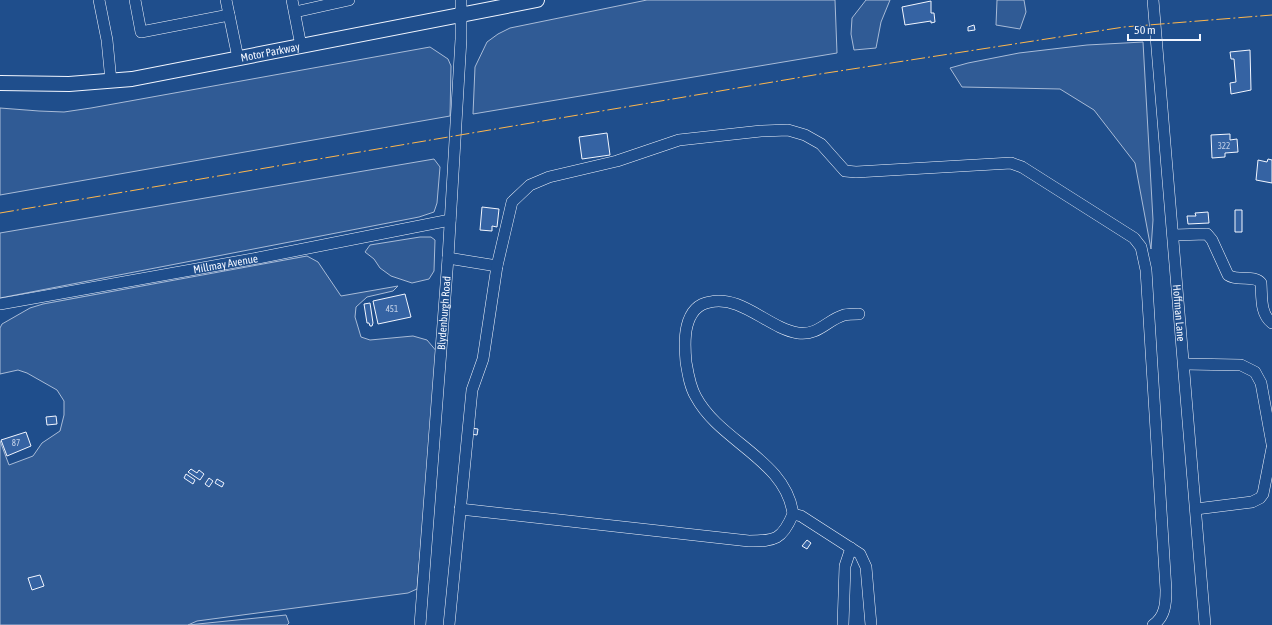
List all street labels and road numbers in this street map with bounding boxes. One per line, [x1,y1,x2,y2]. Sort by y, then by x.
street label: Motor Parkway [240,40,301,64]
street label: Millmay Avenue [192,252,259,275]
street label: Blydenburgh Road [435,276,453,350]
street label: Hoffman Lane [1171,284,1187,342]

